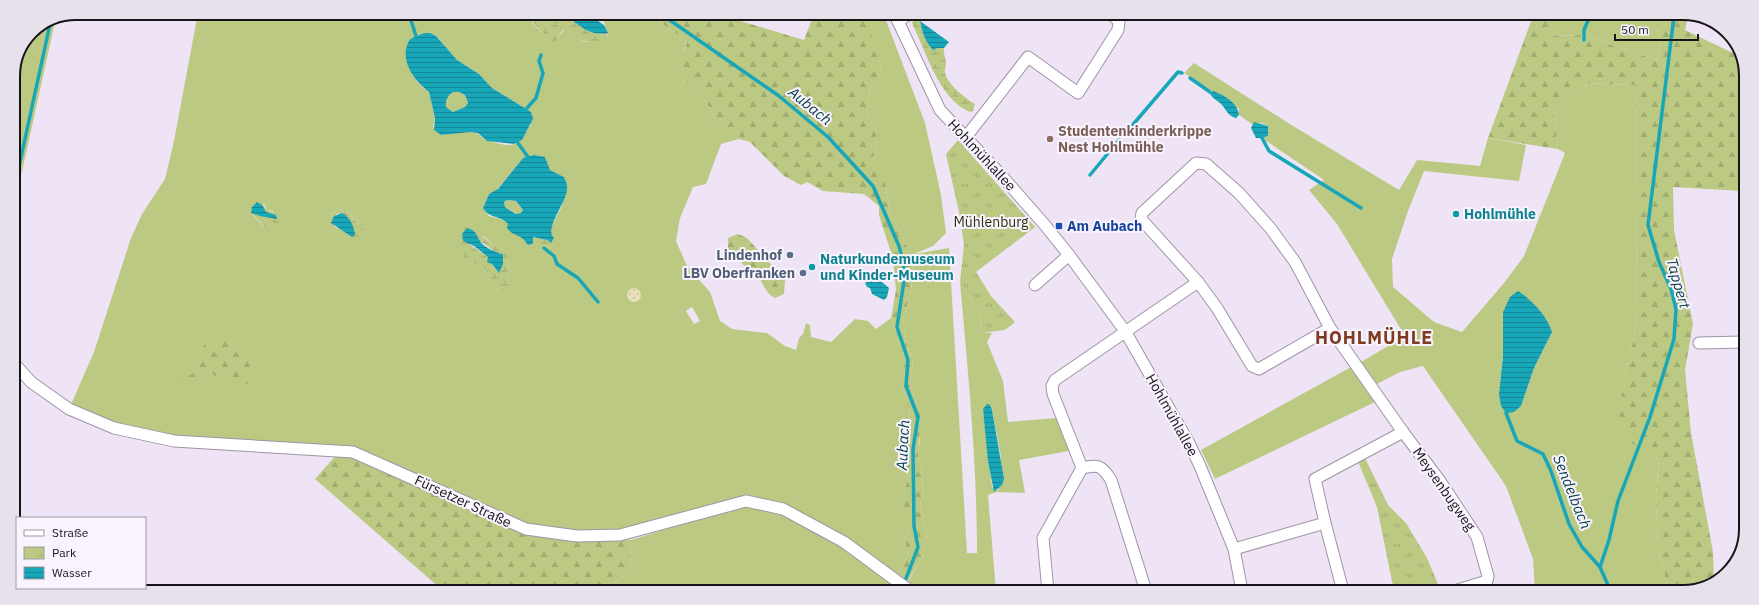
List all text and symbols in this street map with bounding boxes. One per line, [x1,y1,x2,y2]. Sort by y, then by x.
scale bar [1615,16,1698,42]
text: 50 m [1621,22,1649,37]
water label: Aubach [784,82,836,129]
street label: Hohlmühlallee [944,115,1020,195]
place label: Studentenkinderkrippe Nest Hohlmühle [1058,122,1212,156]
marker: Studentenkinderkrippe Nest Hohlmühle [1045,134,1055,144]
place label: Hohlmühle [1464,205,1536,223]
marker: Hohlmühle [1451,209,1461,219]
park label: Mühlenburg [954,213,1029,231]
place label: Am Aubach [1067,217,1142,235]
marker: Am Aubach [1054,221,1064,231]
place label: Lindenhof [716,246,782,264]
marker: Lindenhof [785,250,795,260]
place label: Naturkundemuseum und Kinder-Museum [820,250,955,284]
water label: Tappert [1662,256,1695,311]
marker: Naturkundemuseum und Kinder-Museum [807,262,817,272]
place label: LBV Oberfranken [683,264,795,282]
marker: LBV Oberfranken [798,268,808,278]
district label: HOHLMÜHLE [1315,326,1433,349]
street label: Hohlmühlallee [1142,370,1202,460]
water label: Aubach [892,419,913,472]
street label: Meysenbugweg [1409,444,1480,535]
water label: Sendelbach [1549,452,1596,532]
street label: Fürsetzer Straße [412,471,515,531]
legend [16,517,146,589]
text: Straße [52,525,89,540]
text: Park [52,545,77,560]
text: Wasser [52,565,92,580]

